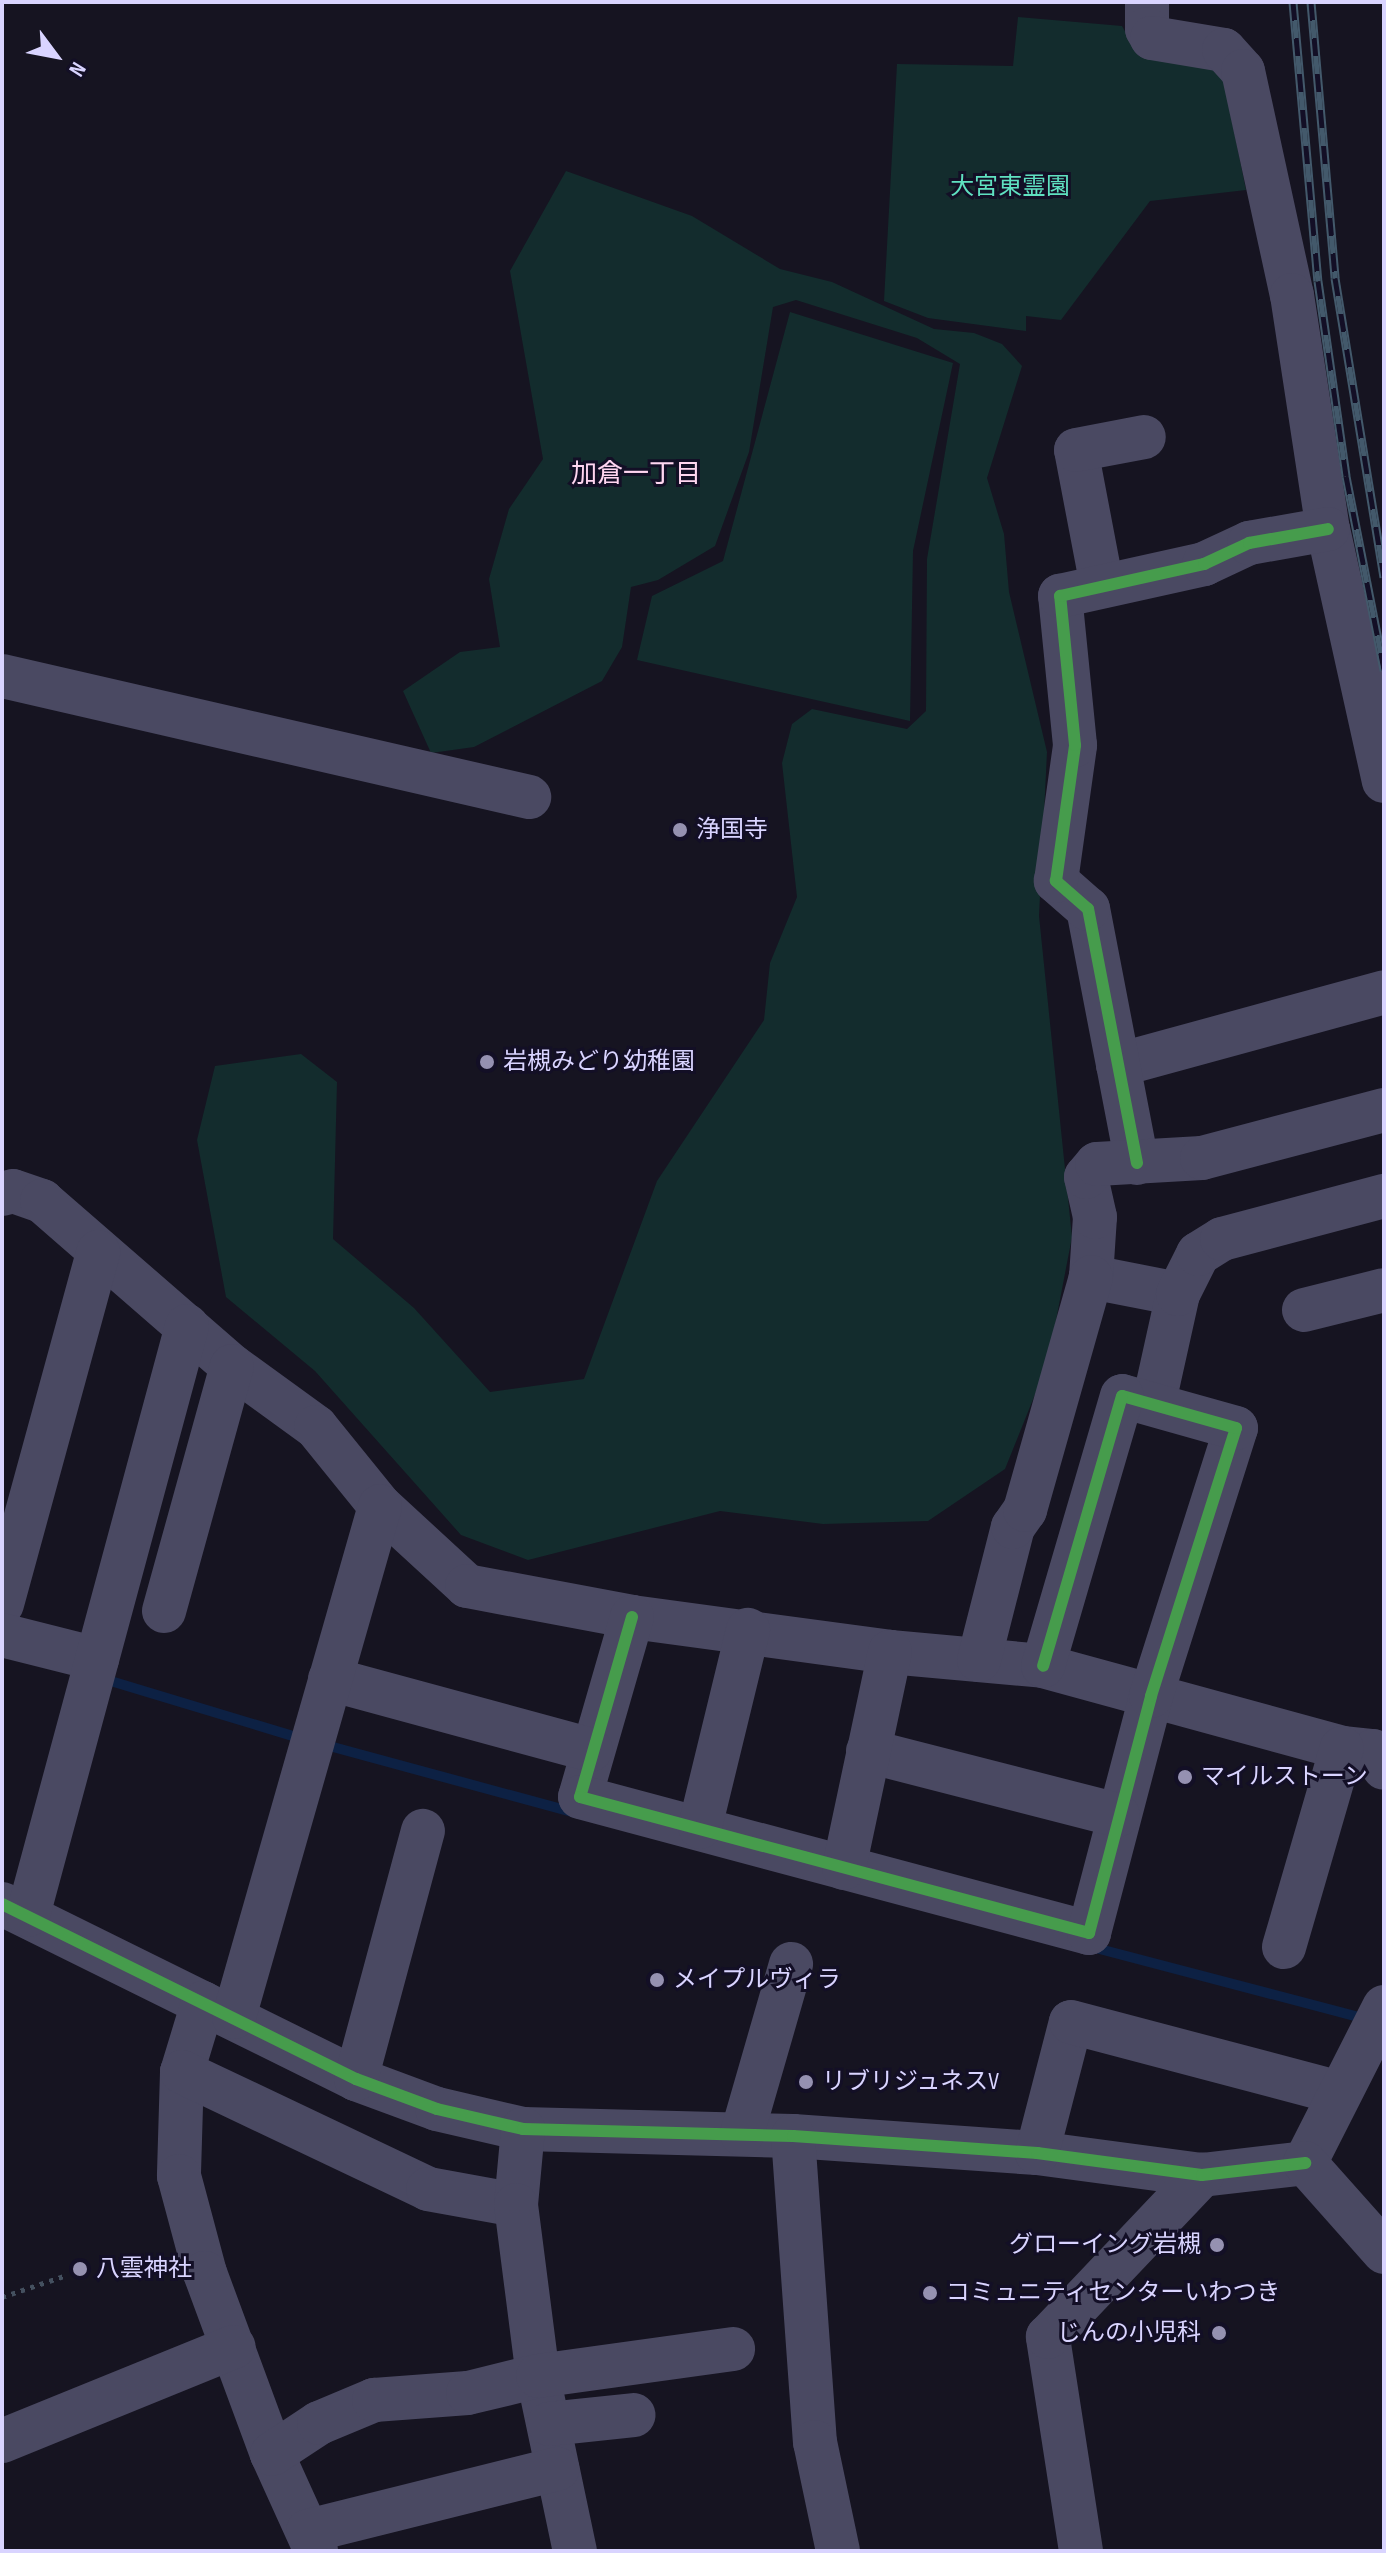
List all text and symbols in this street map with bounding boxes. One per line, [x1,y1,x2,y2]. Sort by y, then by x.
north arrow [16,16,96,96]
text: N [62,57,91,81]
park label: 大宮東霊園 [950,173,1070,201]
district label: 加倉一丁目 [571,459,701,491]
place label: 浄国寺 [696,816,768,844]
marker: 浄国寺 [671,821,689,839]
place label: 岩槻みどり幼稚園 [503,1048,695,1076]
marker: 岩槻みどり幼稚園 [478,1053,496,1071]
place label: マイルストーン [1201,1763,1369,1791]
marker: マイルストーン [1176,1768,1194,1786]
place label: メイプルヴィラ [673,1966,841,1994]
marker: メイプルヴィラ [648,1971,666,1989]
place label: リブリジュネスV [822,2068,1001,2096]
marker: リブリジュネスV [797,2073,815,2091]
place label: グローイング岩槻 [1009,2231,1201,2259]
marker: グローイング岩槻 [1208,2236,1226,2254]
place label: 八雲神社 [96,2255,192,2283]
marker: 八雲神社 [71,2260,89,2278]
place label: コミュニティセンターいわつき [946,2279,1282,2307]
marker: コミュニティセンターいわつき [921,2284,939,2302]
place label: じんの小児科 [1057,2319,1201,2347]
marker: じんの小児科 [1208,2322,1230,2344]

